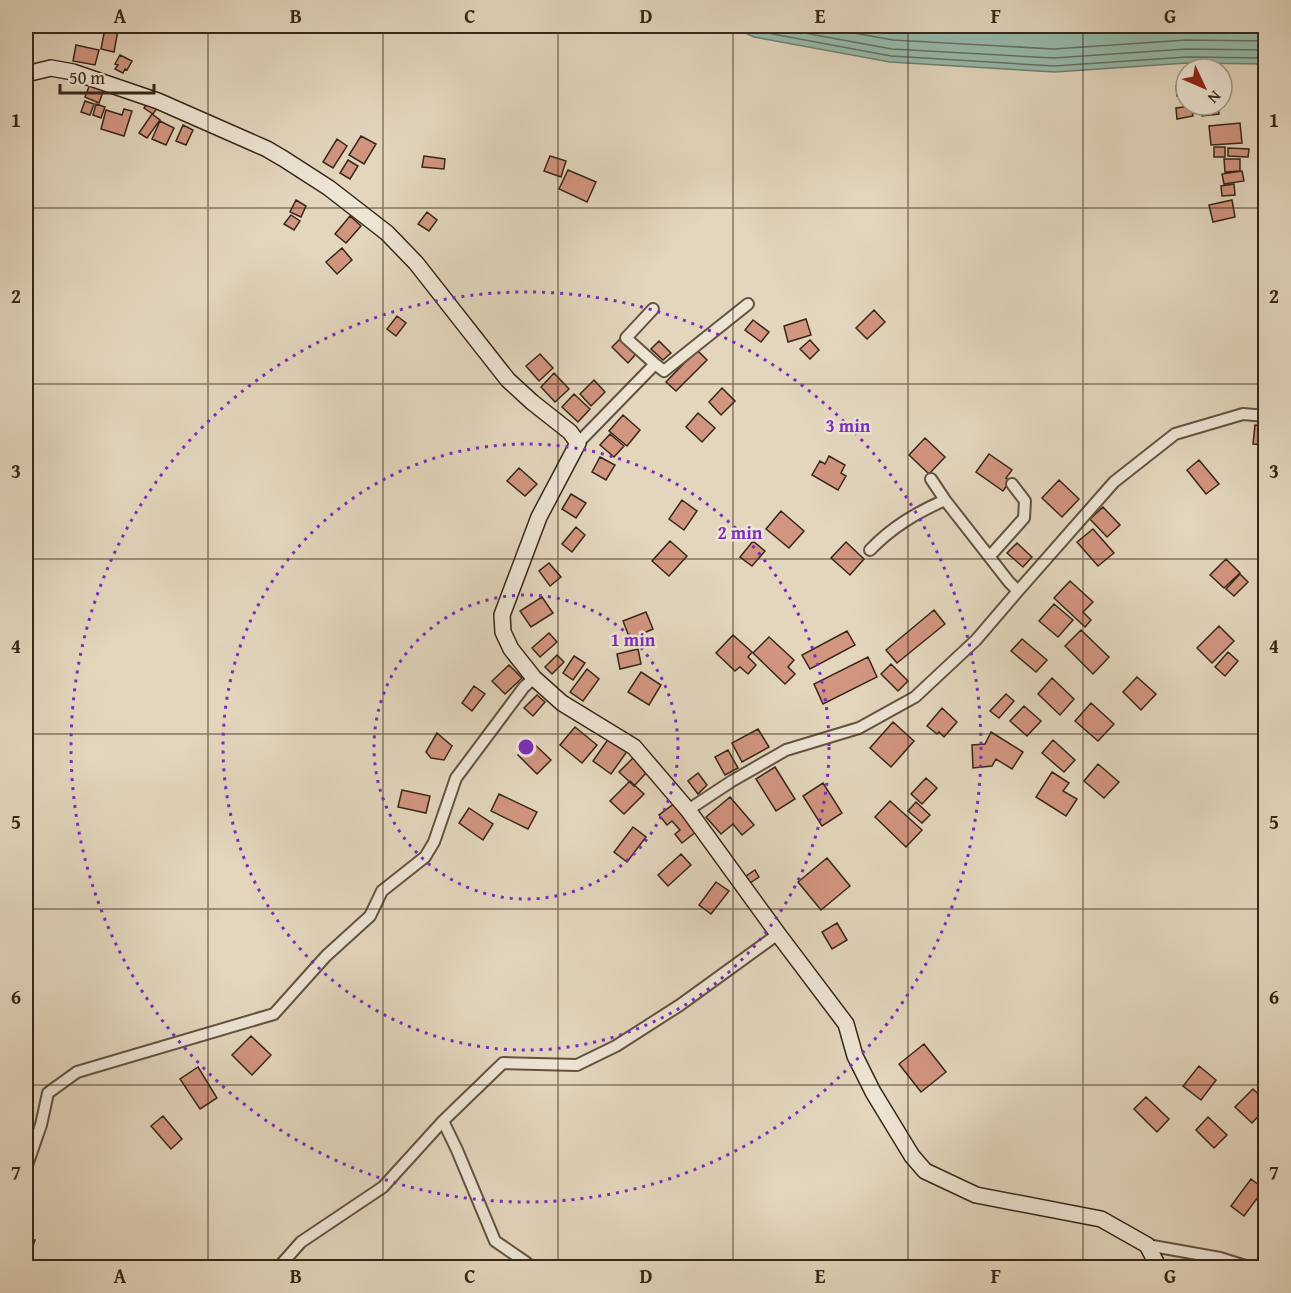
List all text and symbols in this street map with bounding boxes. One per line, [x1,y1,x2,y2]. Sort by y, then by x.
text: A [114,1,127,30]
text: B [290,1,302,30]
text: C [464,1,476,30]
text: D [639,1,653,30]
text: E [815,1,826,30]
text: F [991,1,1001,30]
text: G [1164,1,1176,30]
scale bar [60,57,154,95]
north arrow [1174,57,1234,117]
text: 50 m [69,64,105,91]
text: N [1202,85,1227,110]
text: 1 [11,105,21,134]
text: 1 [1269,105,1279,134]
text: 2 [11,281,21,310]
text: 2 [1269,281,1279,310]
text: 3 min [826,412,871,439]
text: 3 [11,456,21,485]
text: 3 [1269,456,1279,485]
text: 2 min [718,519,763,546]
text: 1 min [611,626,656,653]
text: 4 [11,631,21,660]
text: 4 [1269,631,1279,660]
centre of rings [516,737,536,757]
text: 5 [11,807,21,836]
text: 5 [1269,807,1279,836]
text: 6 [11,982,21,1011]
text: 6 [1269,982,1279,1011]
text: 7 [11,1157,21,1186]
text: 7 [1269,1157,1279,1186]
text: A [114,1261,127,1290]
text: B [290,1261,302,1290]
text: C [464,1261,476,1290]
text: D [639,1261,653,1290]
text: E [815,1261,826,1290]
text: F [991,1261,1001,1290]
text: G [1164,1261,1176,1290]

